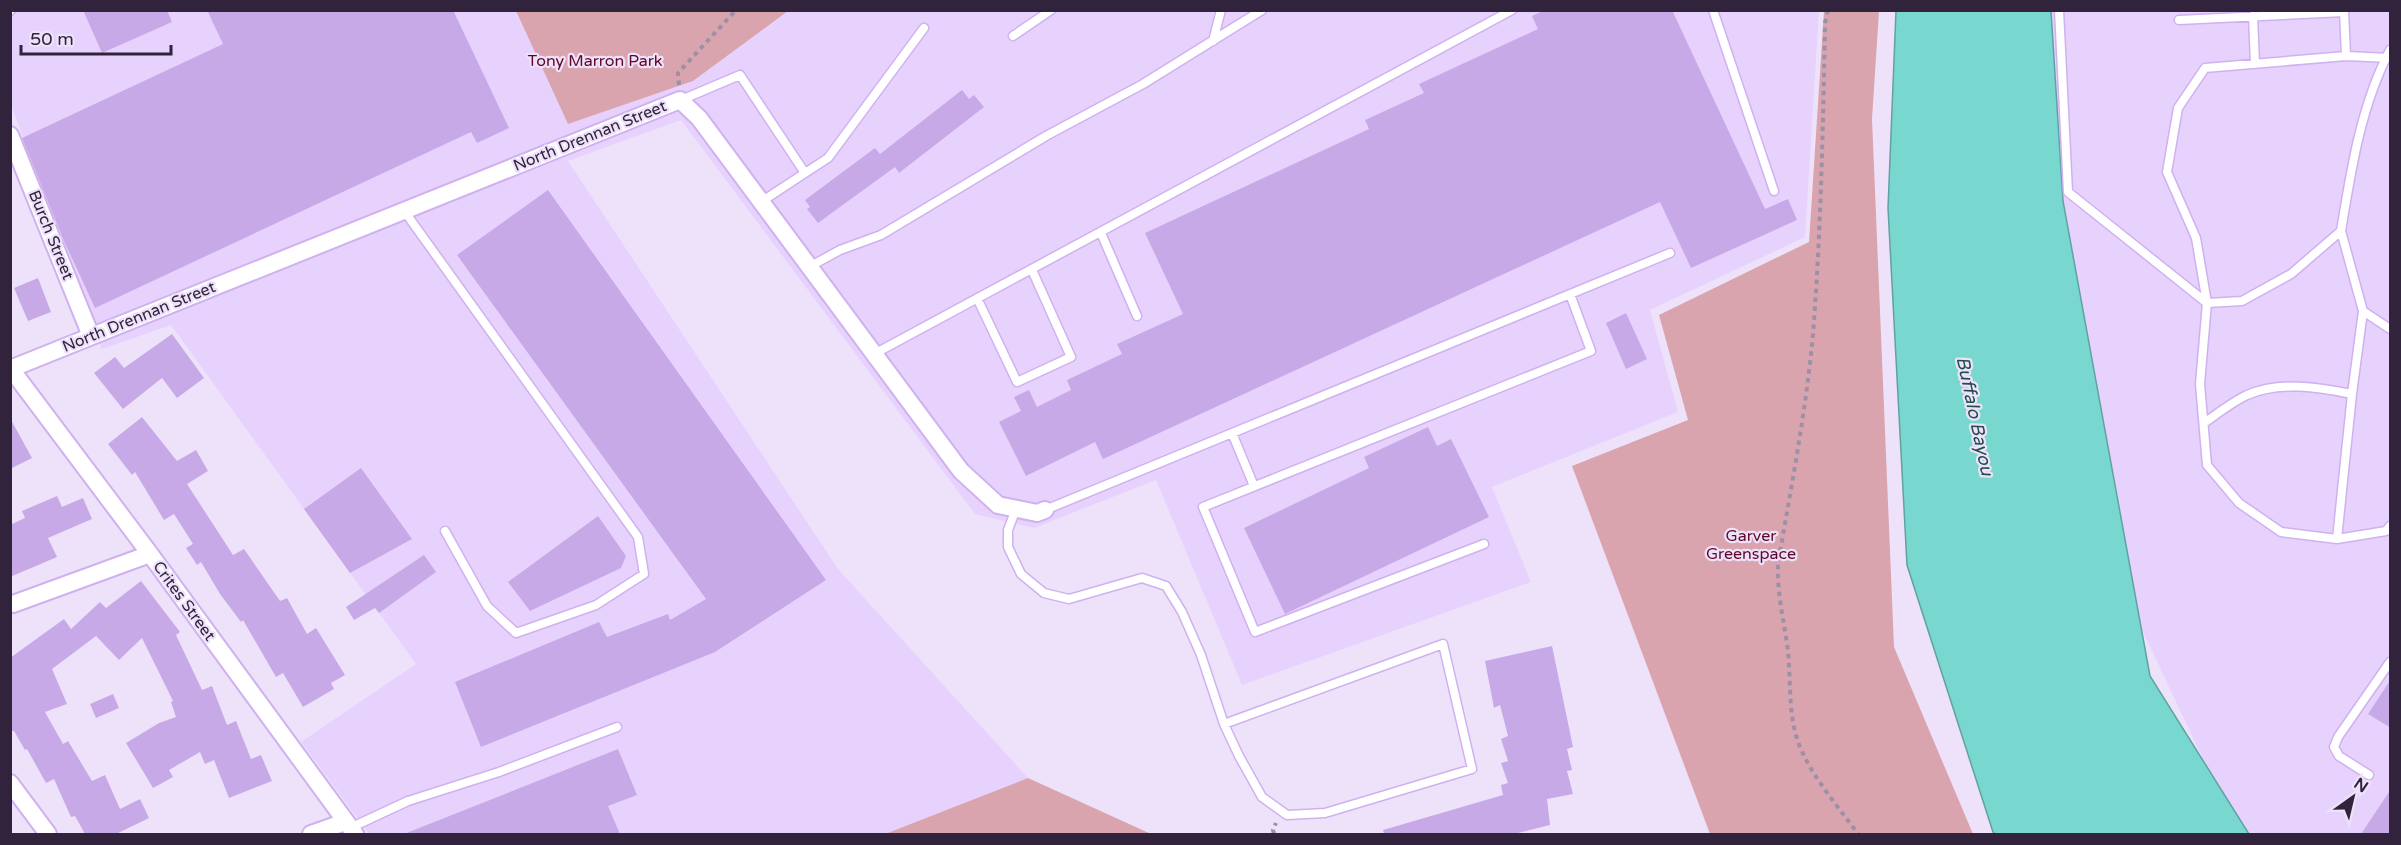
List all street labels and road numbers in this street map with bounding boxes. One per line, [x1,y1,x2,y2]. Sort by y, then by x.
street label: North Drennan Street [510,96,670,176]
street label: Burch Street [24,187,78,283]
street label: North Drennan Street [59,277,219,357]
street label: Crites Street [148,557,220,645]

